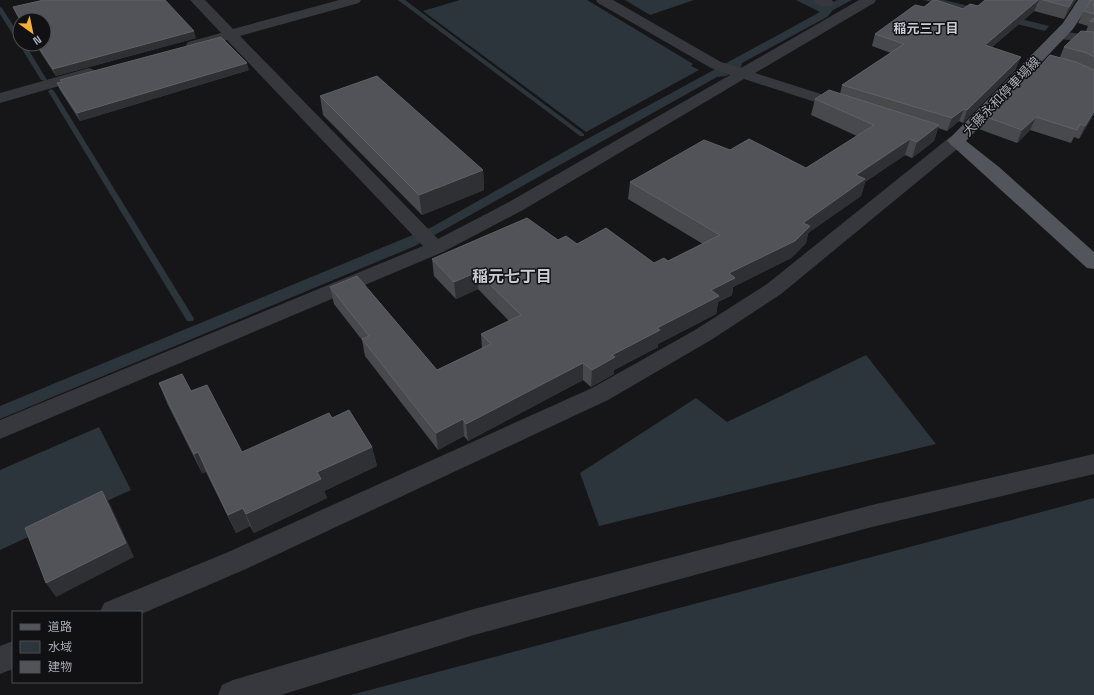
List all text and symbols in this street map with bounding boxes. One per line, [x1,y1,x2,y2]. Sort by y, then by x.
north arrow [12,12,52,52]
district label: 稲元三丁目 [893,20,959,37]
text: N [31,33,44,48]
street label: 大藤永和停車場線 [959,53,1044,140]
district label: 稲元七丁目 [472,266,552,287]
legend [12,611,142,683]
text: 道路 [48,619,72,635]
text: 水域 [48,639,72,655]
text: 建物 [48,659,72,675]

